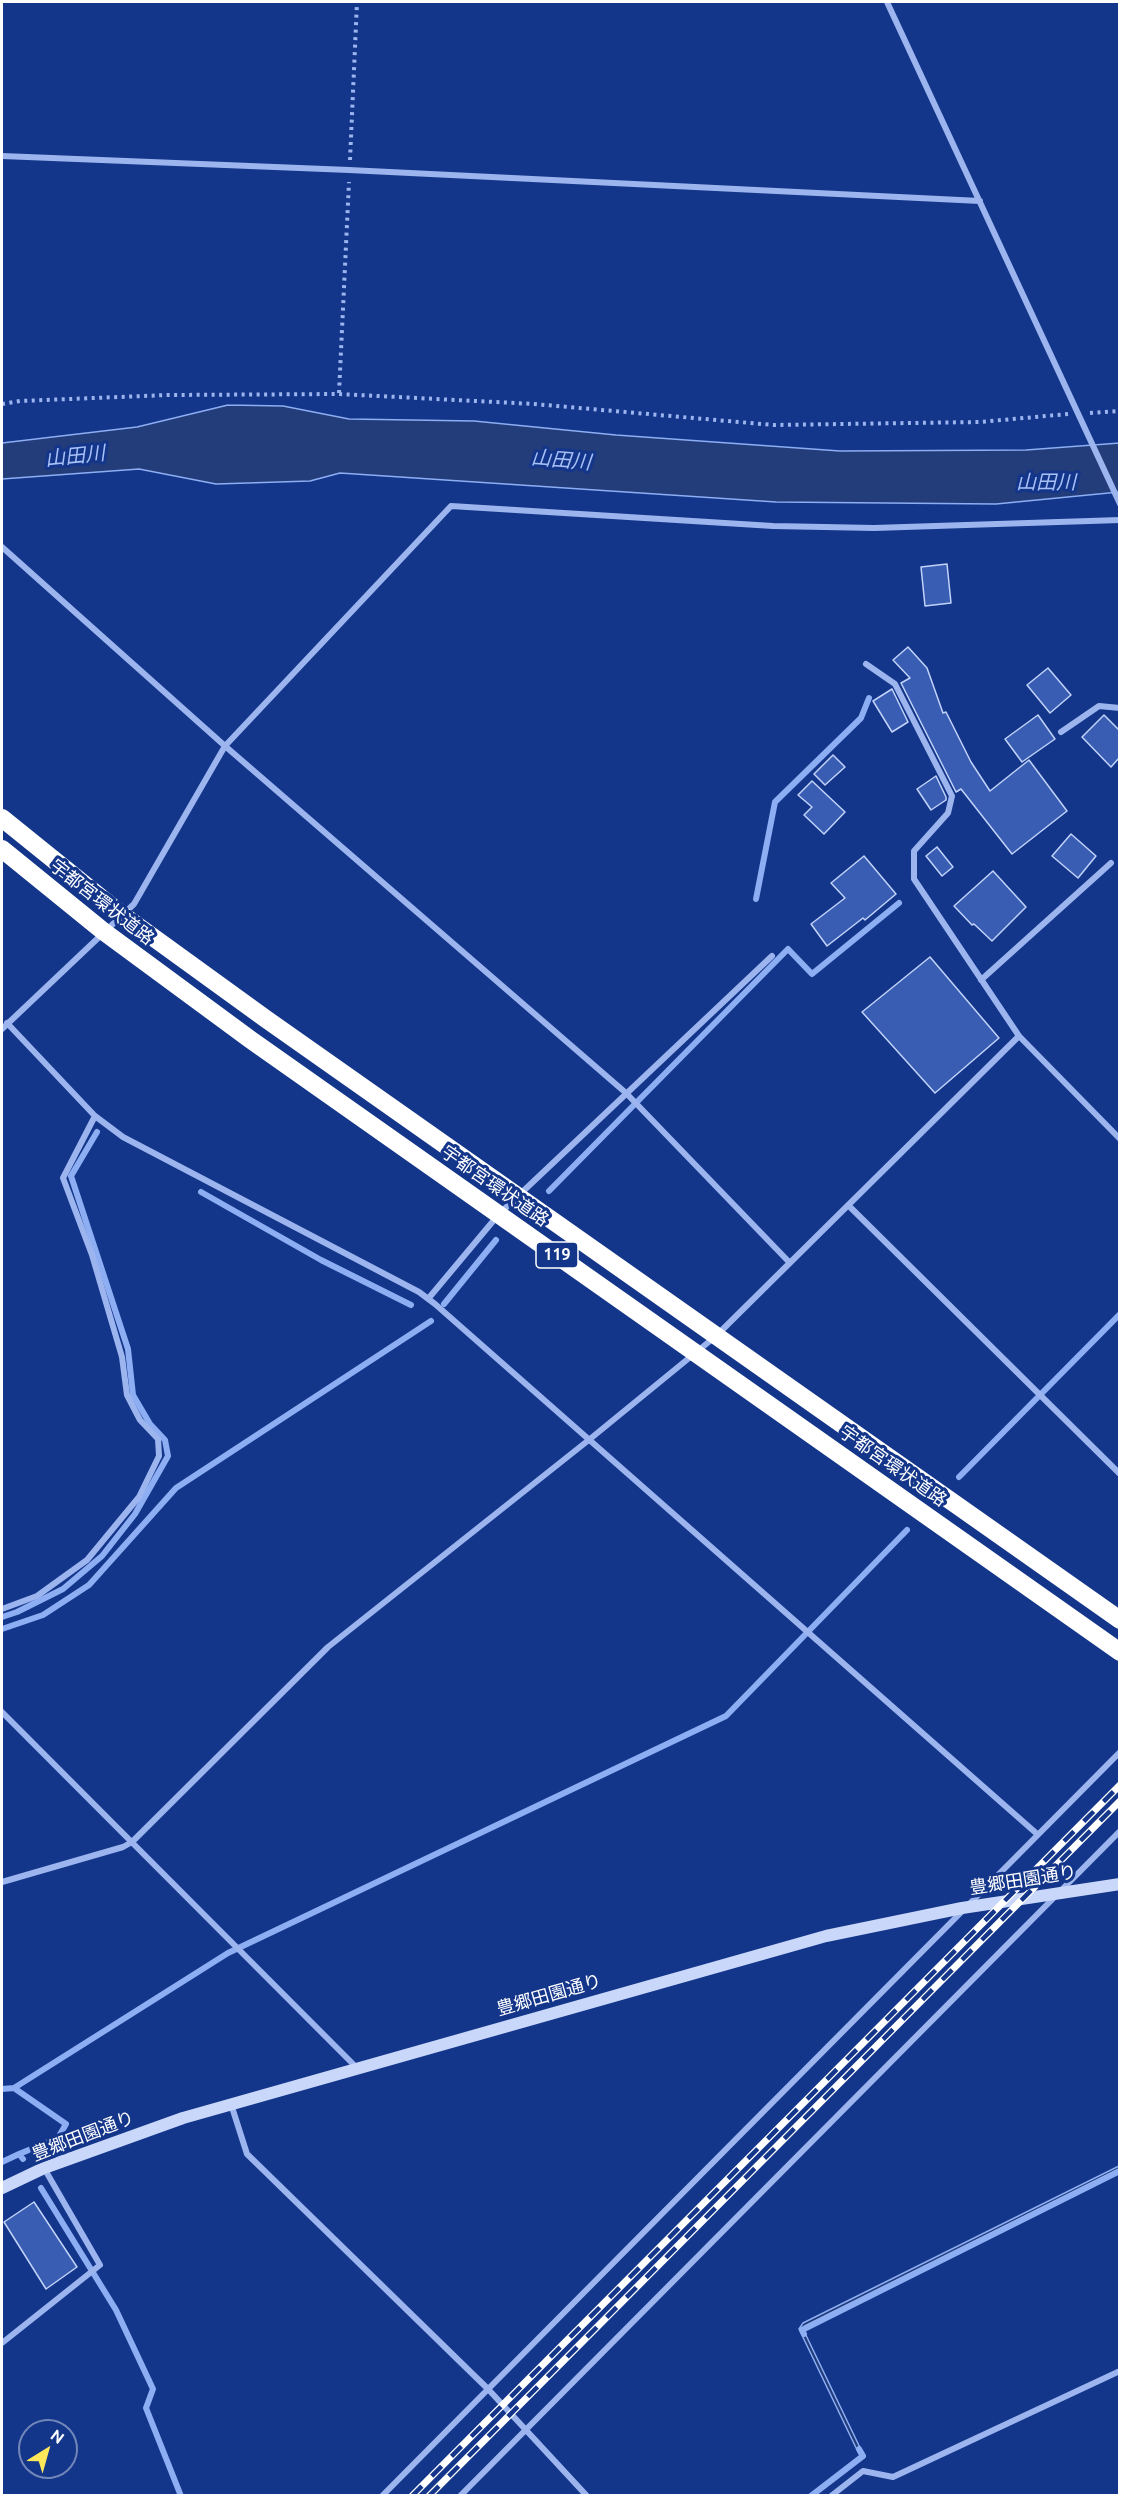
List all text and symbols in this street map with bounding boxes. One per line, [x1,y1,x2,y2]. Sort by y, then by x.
water label: 山田川 [44,441,106,471]
water label: 山田川 [530,445,592,475]
water label: 山田川 [1016,470,1076,494]
street label: 宇都宮環状道路 [46,855,158,949]
street label: 宇都宮環状道路 [437,1141,553,1231]
road number: 119 [536,1242,578,1268]
street label: 宇都宮環状道路 [835,1421,951,1511]
street label: 豊郷田園通り [968,1861,1078,1899]
street label: 豊郷田園通り [494,1970,604,2020]
street label: 豊郷田園通り [29,2107,137,2165]
north arrow [18,2419,78,2479]
text: N [47,2425,68,2447]

